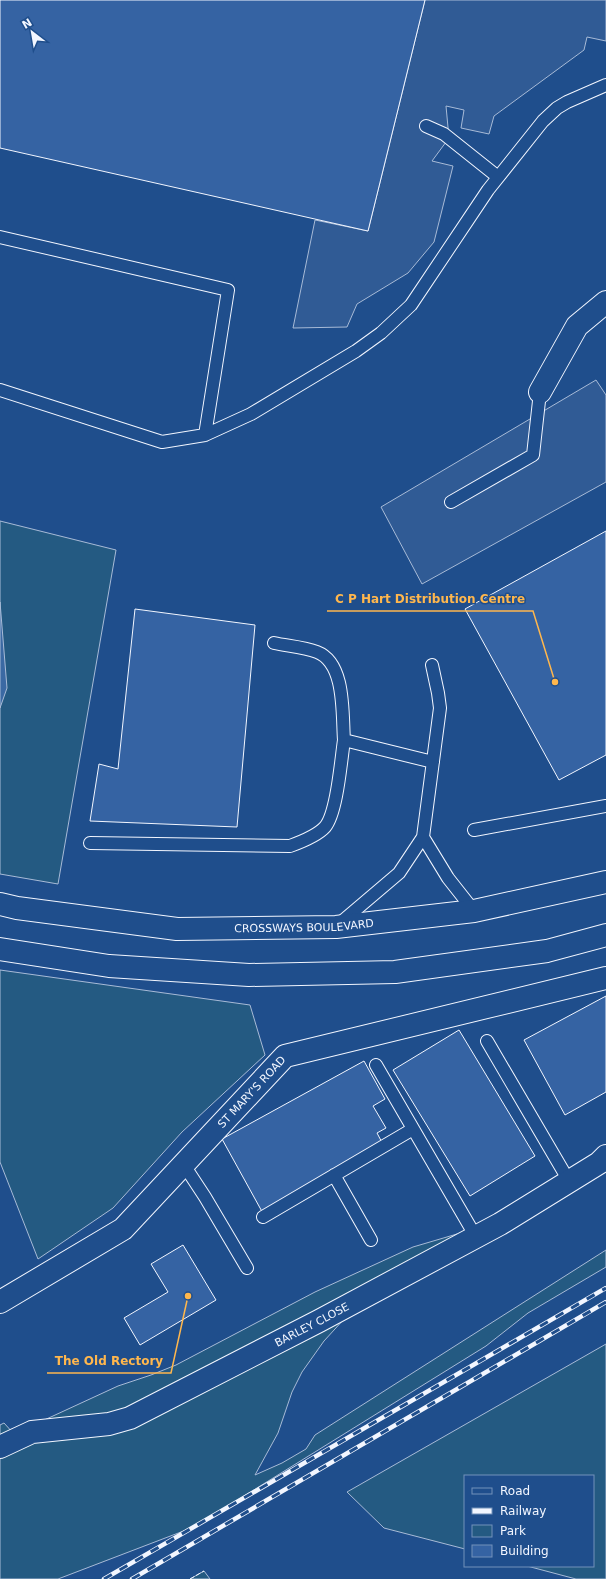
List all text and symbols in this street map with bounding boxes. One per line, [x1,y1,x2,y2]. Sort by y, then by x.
north arrow [12,12,52,52]
text: N [20,16,34,32]
callout: C P Hart Distribution Centre [327,587,533,611]
text: C P Hart Distribution Centre [335,592,525,606]
street label: CROSSWAYS BOULEVARD [234,916,375,935]
street label: ST MARY'S ROAD [215,1053,288,1130]
street label: BARLEY CLOSE [272,1300,351,1349]
callout: The Old Rectory [47,1349,171,1373]
text: The Old Rectory [55,1354,163,1368]
legend [464,1475,594,1567]
text: Road [500,1484,530,1498]
text: Railway [500,1504,546,1518]
text: Park [500,1524,526,1538]
text: Building [500,1544,549,1558]

